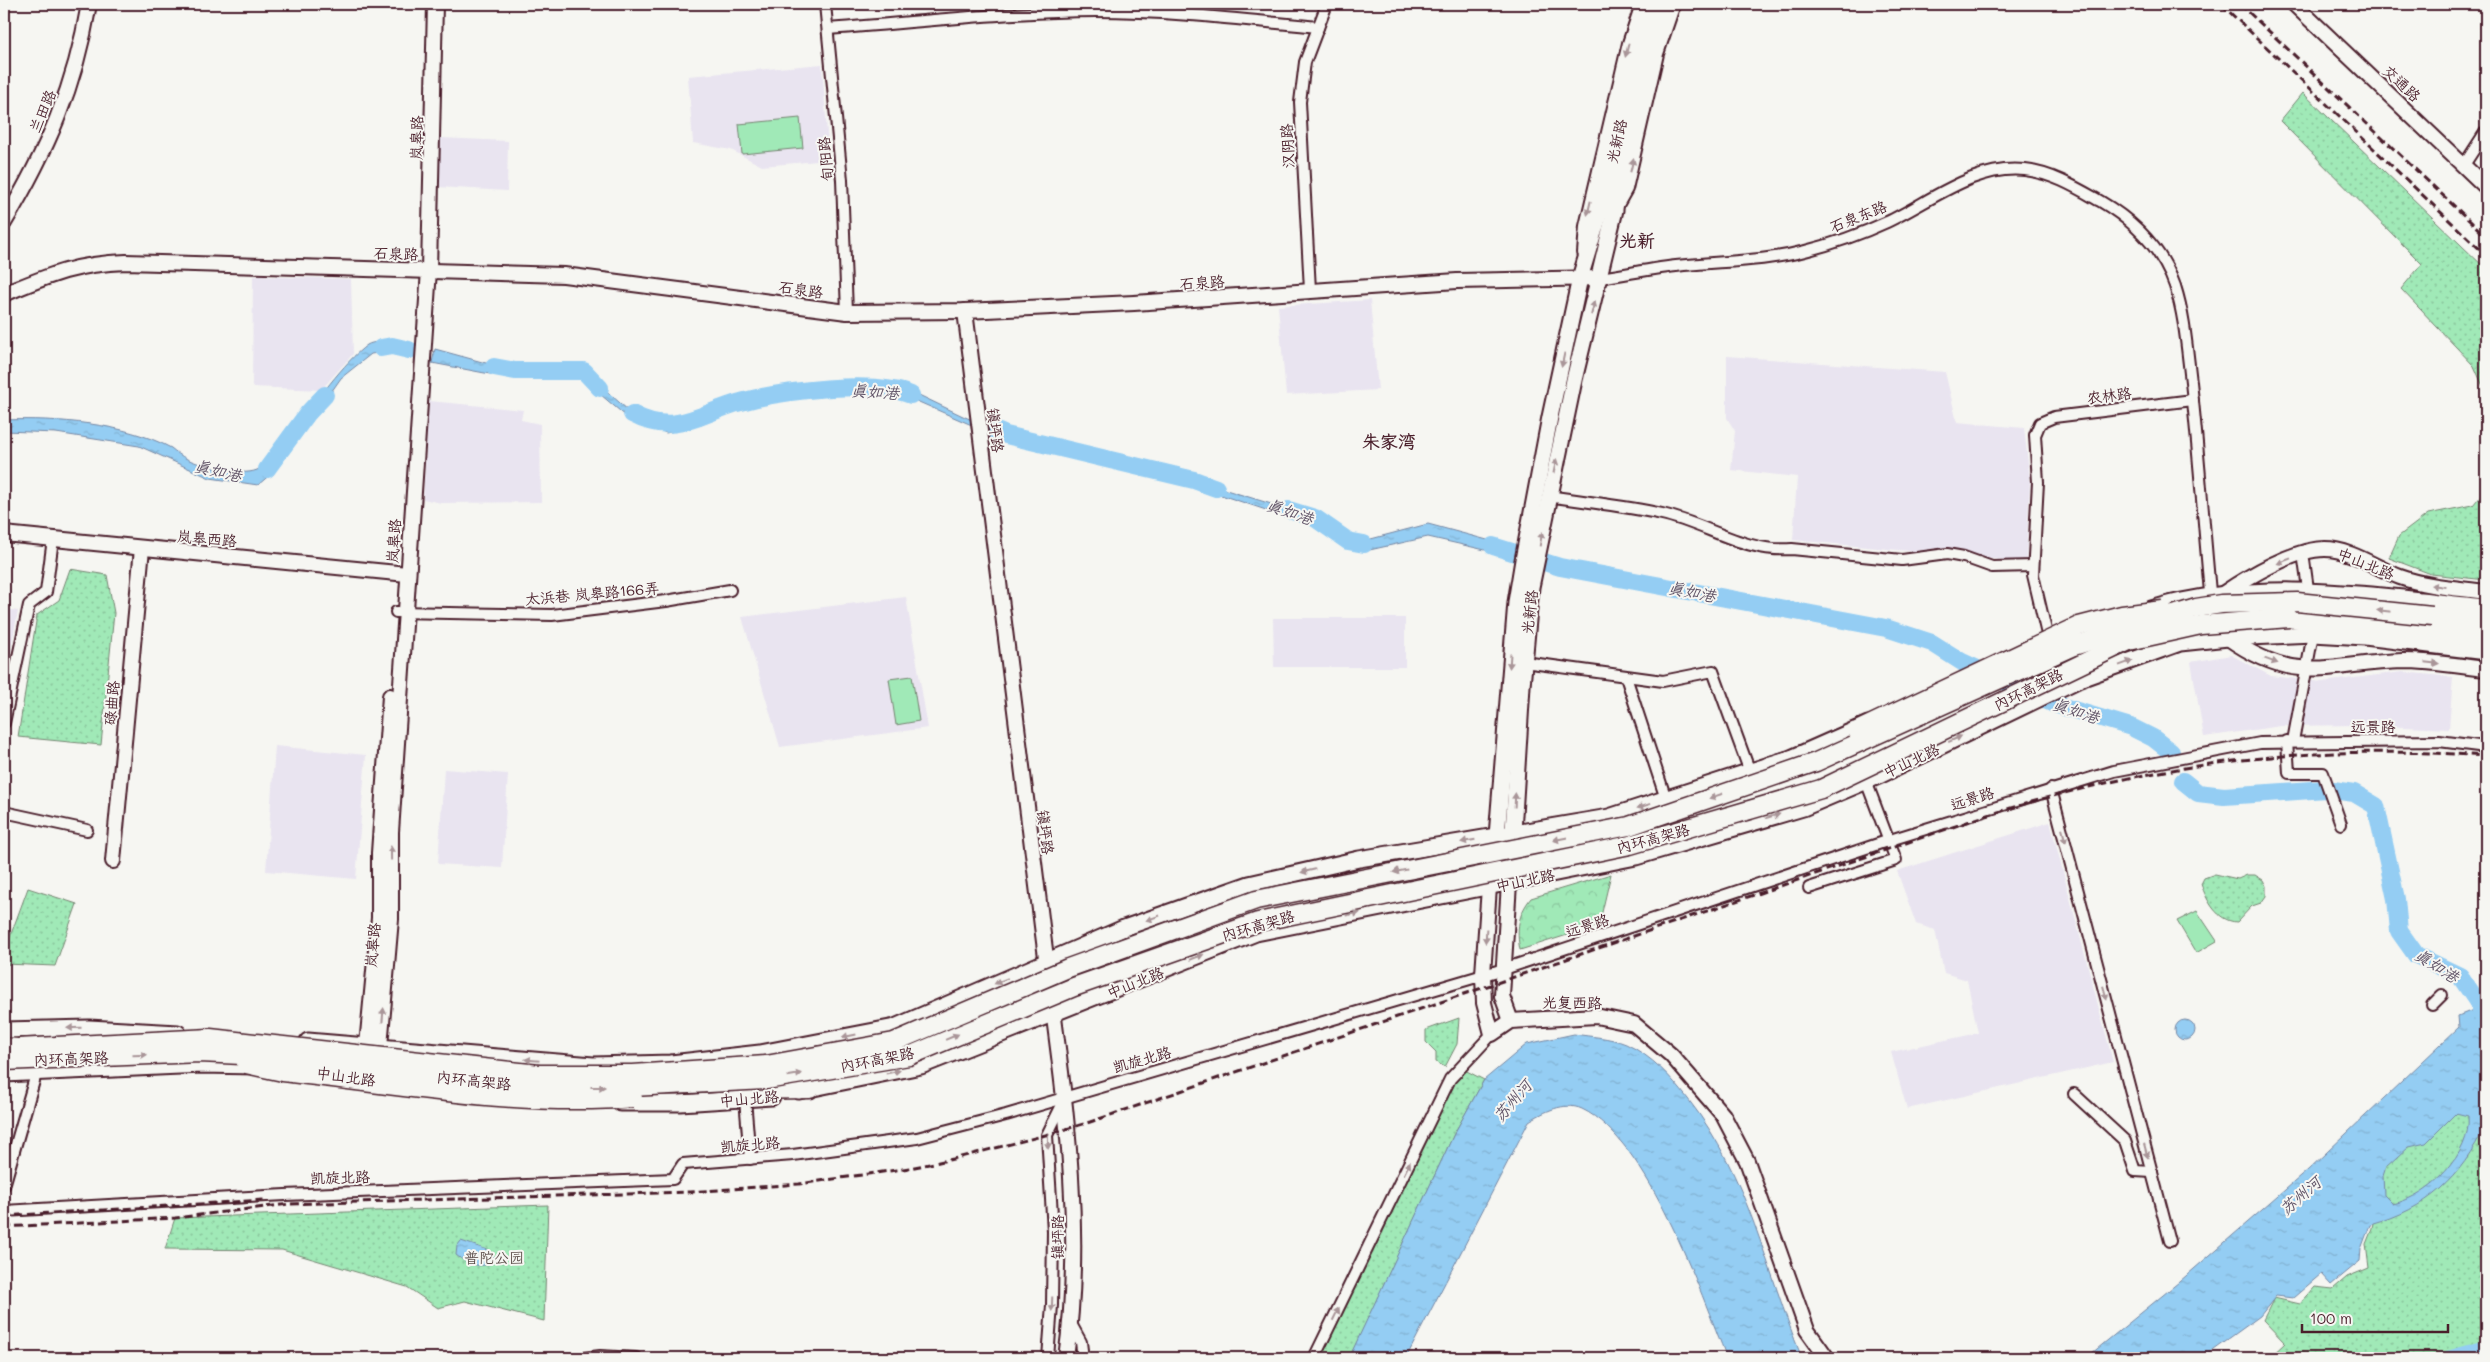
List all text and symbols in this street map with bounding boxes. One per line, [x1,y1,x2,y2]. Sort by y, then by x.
one-way arrow [1623,43,1631,58]
street label: 交通路 [2379,60,2425,106]
street label: 兰田路 [24,86,60,136]
street label: 岚皋路 [406,115,426,161]
street label: 光新路 [1601,117,1631,165]
street label: 汉阴路 [1276,123,1298,169]
street label: 旬阳路 [813,136,837,182]
one-way arrow [1628,158,1636,173]
street label: 石泉东路 [1826,195,1890,237]
one-way arrow [1585,201,1593,216]
district label: 光新 [1619,228,1655,252]
street label: 石泉路 [373,242,419,264]
street label: 石泉路 [1179,270,1225,294]
street label: 石泉路 [777,276,825,302]
one-way arrow [1589,300,1597,315]
one-way arrow [1558,353,1566,369]
water label: 真如港 [850,379,902,403]
street label: 农林路 [2085,382,2133,408]
street label: 镇坪路 [983,406,1009,454]
district label: 朱家湾 [1362,429,1416,453]
water label: 真如港 [192,454,246,486]
one-way arrow [1551,458,1559,473]
water label: 真如港 [1264,493,1318,529]
street label: 岚皋路 [381,518,405,564]
street label: 岚皋西路 [176,525,238,551]
one-way arrow [1537,530,1545,546]
street label: 中山北路 [2334,542,2398,584]
one-way arrow [2276,557,2291,565]
water label: 真如港 [1666,576,1720,606]
street label: 太浜巷 岚皋路166弄 [524,577,660,609]
one-way arrow [2430,582,2446,590]
street label: 光新路 [1516,588,1542,636]
one-way arrow [2376,607,2392,615]
one-way arrow [1506,653,1514,669]
one-way arrow [2264,657,2279,665]
one-way arrow [2119,658,2133,666]
one-way arrow [2424,659,2440,667]
street label: 内环高架路 [1990,664,2066,714]
street label: 碌曲路 [99,680,123,726]
water label: 真如港 [2050,693,2104,728]
street label: 远景路 [2350,716,2396,736]
one-way arrow [1948,735,1962,743]
street label: 中山北路 [1880,738,1942,782]
street label: 远景路 [1948,782,1996,814]
one-way arrow [1511,792,1519,808]
one-way arrow [1708,792,1723,800]
one-way arrow [1636,802,1651,810]
street label: 镇坪路 [1033,808,1059,856]
one-way arrow [1766,812,1781,820]
street label: 内环高架路 [1614,819,1692,857]
one-way arrow [2061,829,2069,844]
one-way arrow [1551,836,1567,844]
one-way arrow [1459,837,1475,845]
one-way arrow [387,844,395,860]
street label: 中山北路 [1494,864,1556,896]
one-way arrow [1301,867,1316,875]
one-way arrow [1393,867,1408,875]
street label: 内环高架路 [1219,905,1297,945]
street label: 远景路 [1563,909,1611,941]
one-way arrow [1345,910,1361,918]
one-way arrow [1145,914,1160,922]
street label: 岚皋路 [360,922,384,968]
one-way arrow [1481,928,1489,944]
water label: 真如港 [2411,943,2465,988]
one-way arrow [1190,953,1205,961]
street label: 中山北路 [1103,961,1167,1003]
one-way arrow [993,977,1008,985]
one-way arrow [2101,986,2109,1001]
street label: 光复西路 [1542,991,1602,1013]
one-way arrow [379,1007,387,1023]
one-way arrow [66,1024,82,1032]
one-way arrow [842,1032,857,1040]
one-way arrow [945,1033,959,1041]
street label: 凯旋北路 [1110,1041,1174,1077]
street label: 内环高架路 [838,1042,916,1076]
street label: 内环高架路 [33,1047,109,1069]
one-way arrow [132,1051,148,1059]
one-way arrow [523,1056,539,1064]
street label: 中山北路 [315,1062,377,1090]
street label: 内环高架路 [436,1066,512,1094]
one-way arrow [886,1068,901,1076]
one-way arrow [787,1070,803,1078]
water label: 苏州河 [1488,1073,1538,1125]
one-way arrow [590,1083,606,1091]
street label: 中山北路 [718,1085,780,1111]
street label: 凯旋北路 [719,1131,781,1157]
one-way arrow [1045,1135,1053,1151]
one-way arrow [2142,1143,2150,1158]
one-way arrow [1403,1161,1411,1175]
street label: 凯旋北路 [310,1166,370,1188]
water label: 苏州河 [2275,1169,2327,1219]
street label: 镇坪路 [1047,1214,1067,1260]
park label: 普陀公园 [464,1247,524,1267]
one-way arrow [1048,1297,1056,1313]
scale bar [2302,1302,2449,1334]
one-way arrow [1332,1307,1340,1322]
text: 100 m [2310,1308,2352,1328]

